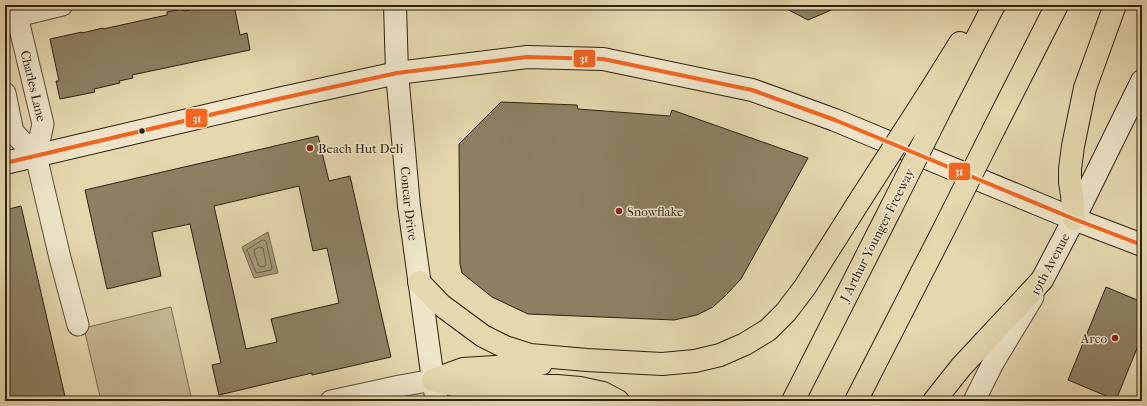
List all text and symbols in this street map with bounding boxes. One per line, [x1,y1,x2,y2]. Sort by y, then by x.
street label: Charles Lane [18,49,50,124]
line badge: 31 [573,49,596,68]
text: 31 [580,52,588,65]
line badge: 31 [185,108,208,128]
text: 31 [193,112,201,125]
unlabelled marker [137,126,147,136]
place label: Beach Hut Deli [318,141,403,156]
marker: Beach Hut Deli [305,143,315,153]
line badge: 31 [948,162,971,181]
street label: J Arthur Younger Freeway [836,165,918,305]
text: 31 [955,165,963,178]
street label: Concar Drive [398,166,421,242]
place label: Snowflake [627,204,684,219]
marker: Snowflake [614,206,624,216]
street label: 19th Avenue [1027,230,1073,298]
place label: Arco [1080,331,1107,346]
marker: Arco [1110,333,1120,343]

